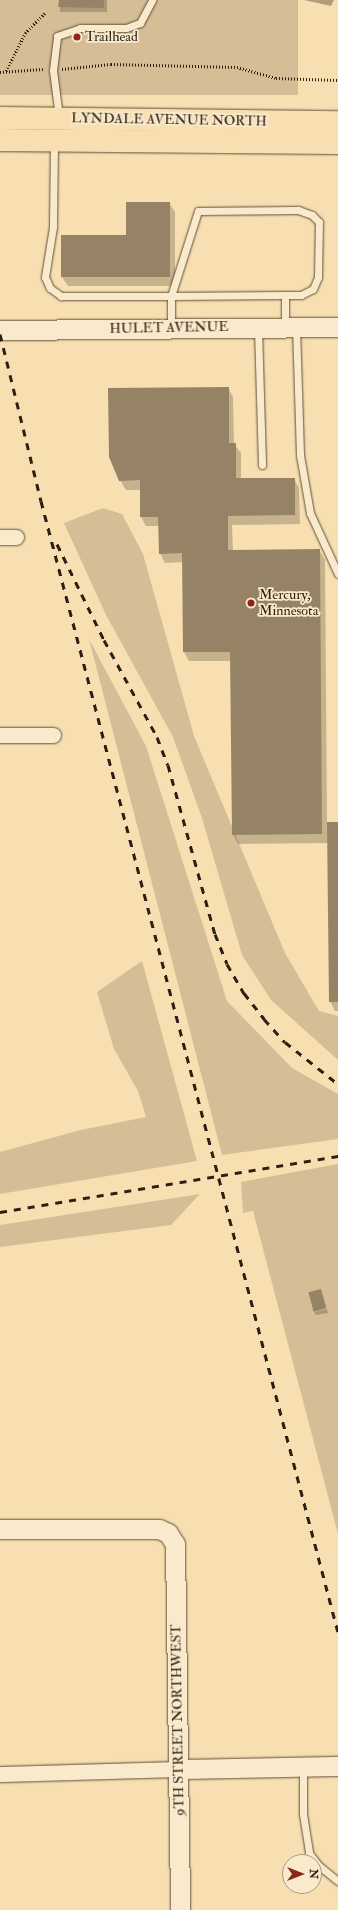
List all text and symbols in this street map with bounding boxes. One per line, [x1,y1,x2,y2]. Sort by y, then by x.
place label: Trailhead [85,29,138,45]
marker: Trailhead [72,32,82,42]
street label: LYNDALE AVENUE NORTH [71,110,267,130]
street label: HULET AVENUE [109,319,229,337]
place label: Mercury, Minnesota [259,587,318,620]
marker: Mercury, Minnesota [246,598,256,608]
street label: 9TH STREET NORTHWEST [168,1624,188,1816]
north arrow [282,1854,322,1894]
text: N [307,1869,320,1879]

